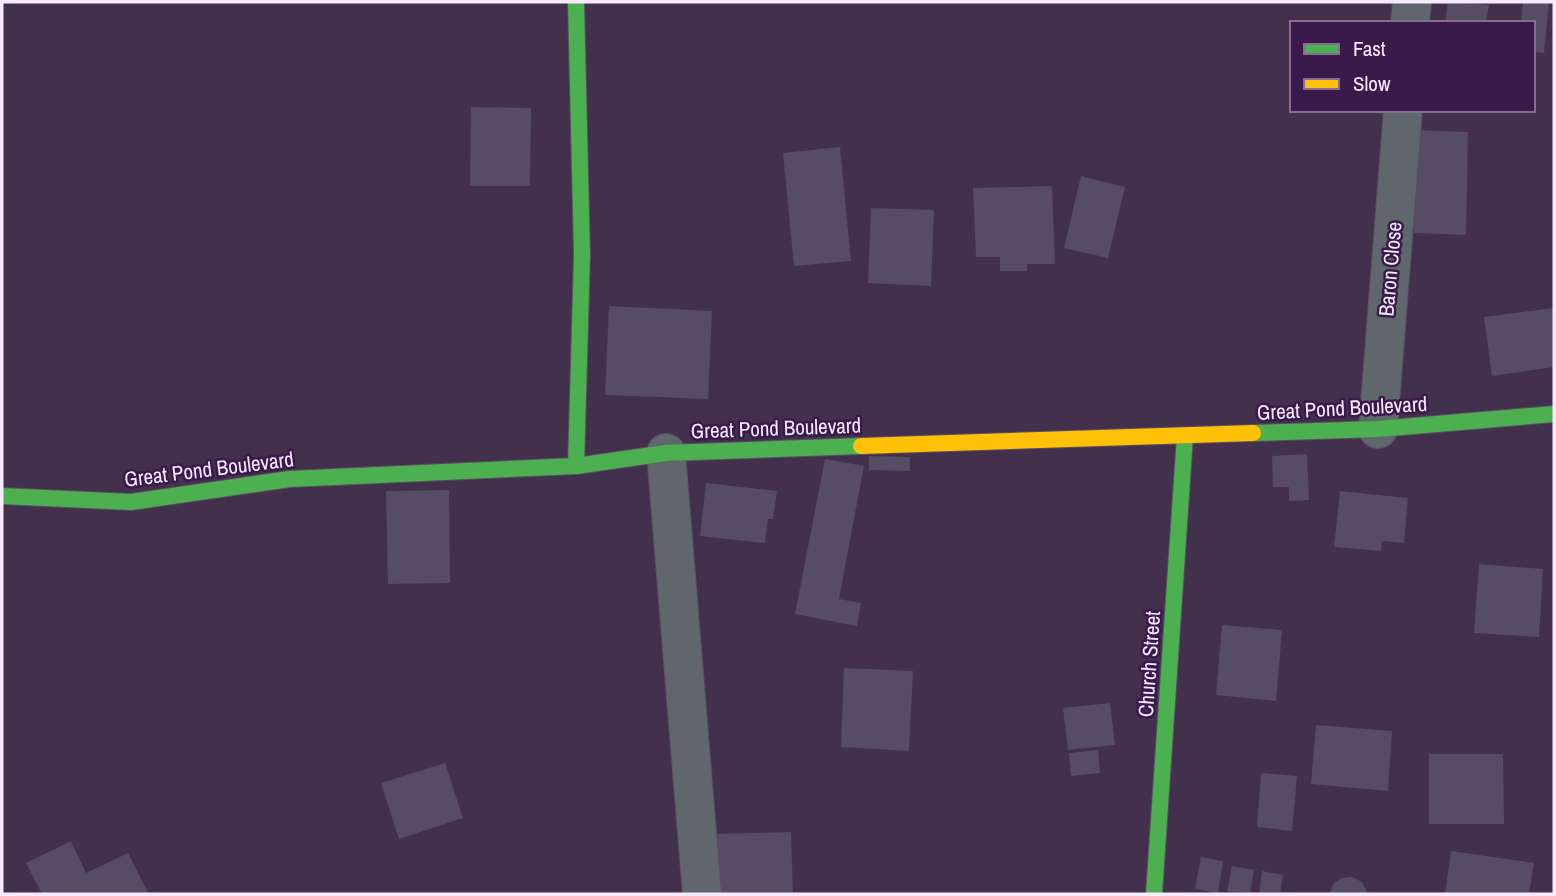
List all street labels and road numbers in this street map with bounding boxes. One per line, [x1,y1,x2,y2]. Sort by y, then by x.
street label: Baron Close [1371,221,1409,317]
street label: Great Pond Boulevard [1256,389,1428,427]
street label: Great Pond Boulevard [690,411,862,445]
street label: Great Pond Boulevard [123,444,295,494]
street label: Church Street [1131,610,1167,718]

